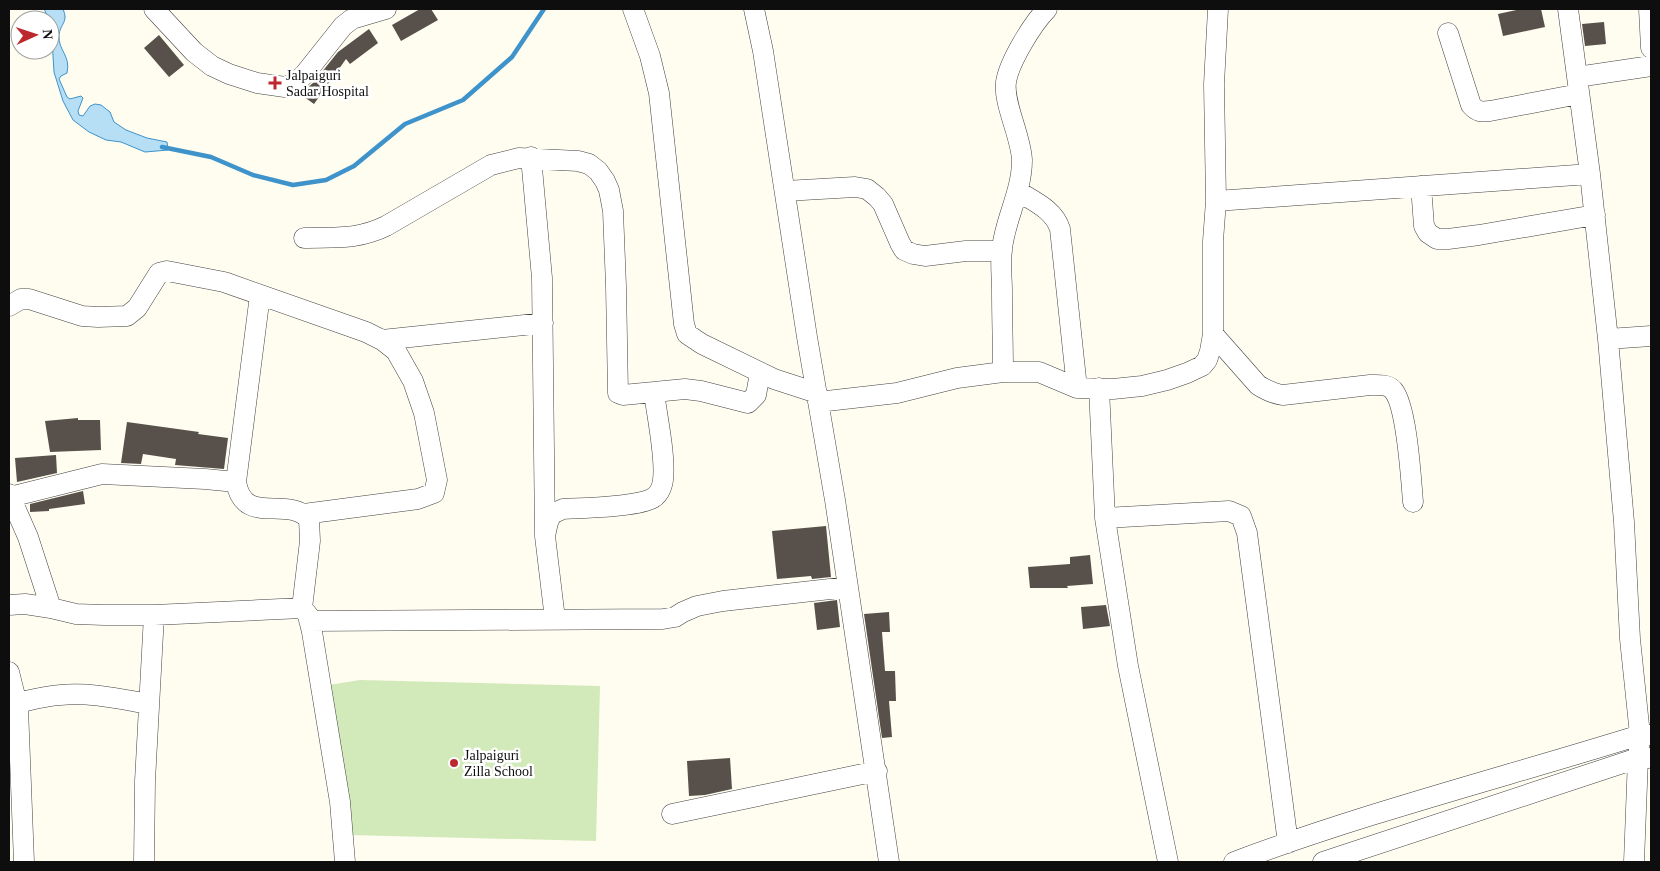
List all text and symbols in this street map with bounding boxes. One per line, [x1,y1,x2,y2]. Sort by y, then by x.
north arrow [10,10,60,60]
text: N [40,29,55,40]
place label: Jalpaiguri Sadar Hospital [286,68,369,99]
marker: Jalpaiguri Sadar Hospital [268,76,282,90]
place label: Jalpaiguri Zilla School [464,748,533,779]
marker: Jalpaiguri Zilla School [448,757,460,769]

